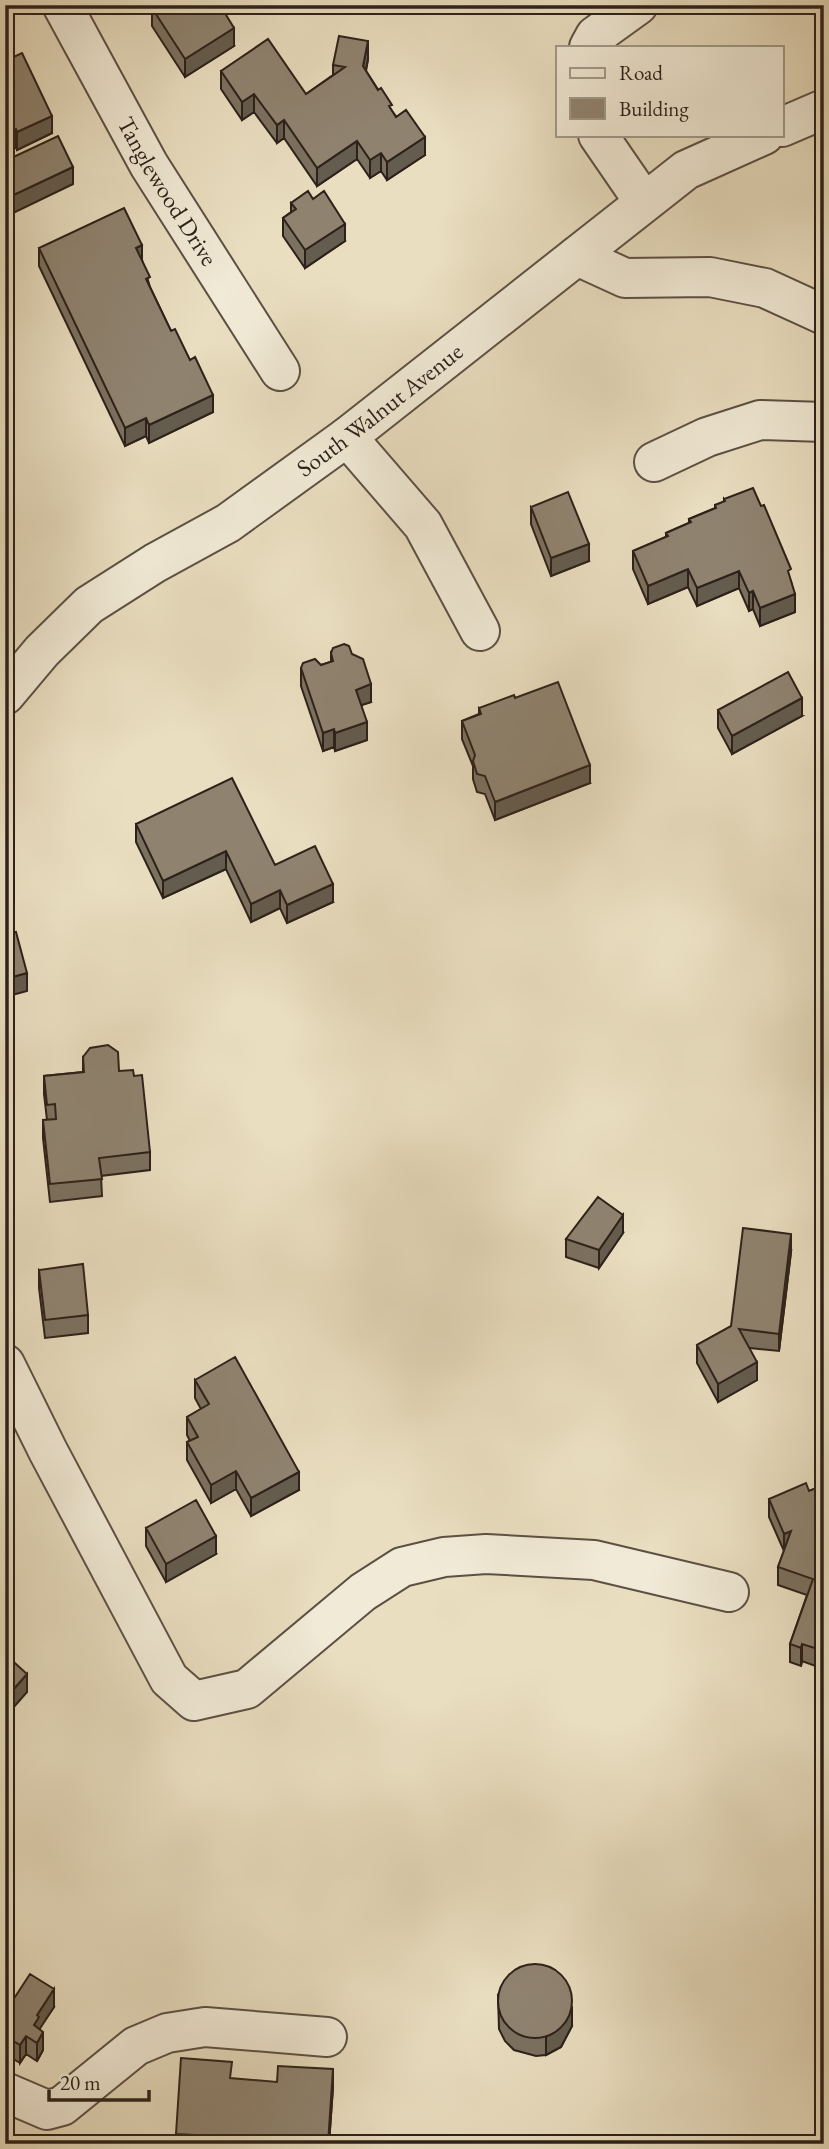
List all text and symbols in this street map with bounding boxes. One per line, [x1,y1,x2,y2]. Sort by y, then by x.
legend [556,46,784,136]
text: Road [619,59,663,86]
text: Building [619,95,689,122]
street label: Tanglewood Drive [111,111,225,271]
street label: South Walnut Avenue [290,336,469,483]
scale bar [49,2058,149,2102]
text: 20 m [60,2069,101,2096]

